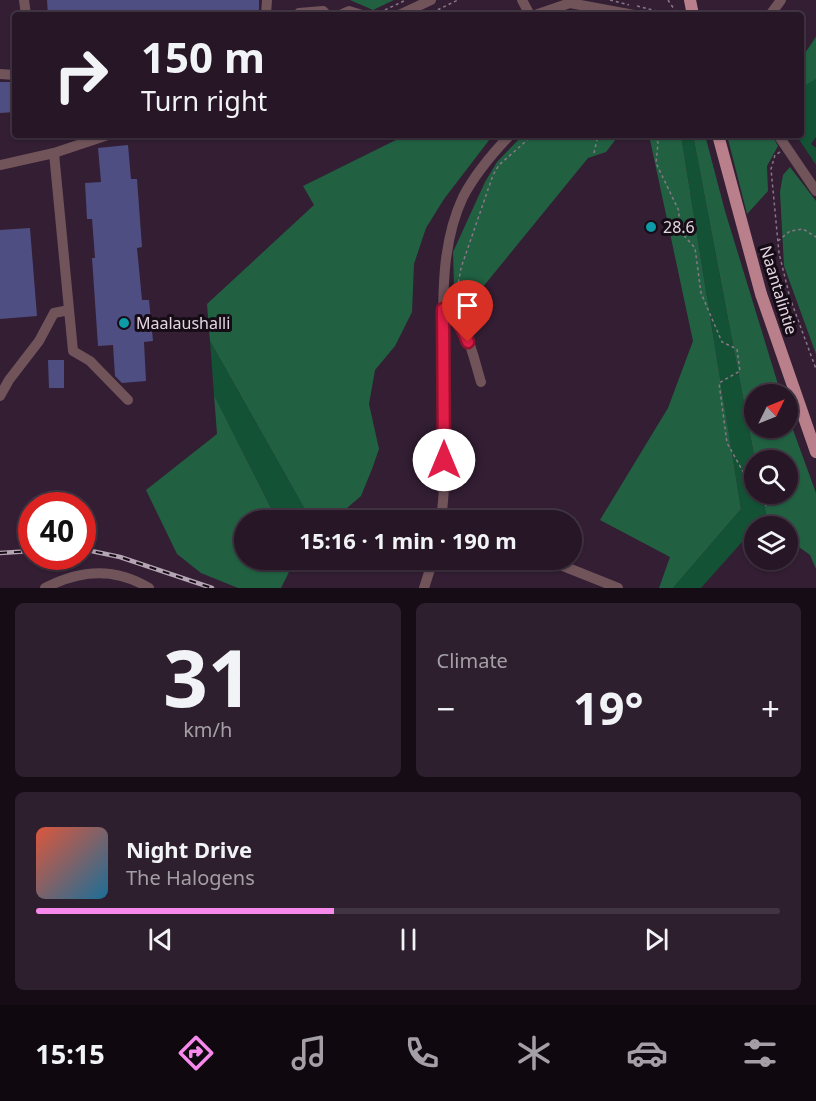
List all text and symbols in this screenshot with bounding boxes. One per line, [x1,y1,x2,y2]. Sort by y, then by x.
text: 150 m [141,28,265,85]
icon: right [42,36,120,114]
text: Turn right [141,82,267,119]
place label: 28.6 [663,216,695,238]
marker: 28.6 [644,220,658,234]
street label: Naantalintie [755,243,803,337]
pin [442,280,493,342]
icon: arrive [451,289,484,322]
place label: Maalaushalli [136,312,230,334]
marker: Maalaushalli [117,316,131,330]
north arrow [744,384,798,438]
map controls [744,384,798,570]
position arrow [412,428,476,492]
button: search [744,450,798,504]
speed limit sign: 40 [18,492,96,570]
button: layers [744,516,798,570]
text: 15:16 · 1 min · 190 m [299,525,517,555]
text: 31 [163,624,252,730]
text: Climate [437,647,508,674]
text: 19° [573,677,644,738]
text: − [437,686,455,731]
text: + [761,686,780,731]
text: km/h [183,716,232,743]
text: Night Drive [126,834,252,864]
text: The Halogens [126,864,255,891]
icon: previous [144,923,177,956]
icon: pause [392,923,425,956]
icon: next [640,923,673,956]
icon: directions [175,1032,217,1074]
icon: music [288,1032,330,1074]
icon: phone [401,1032,443,1074]
icon: climate [513,1032,555,1074]
icon: car [626,1032,668,1074]
icon: filters [739,1032,781,1074]
text: 15:15 [35,1035,105,1072]

